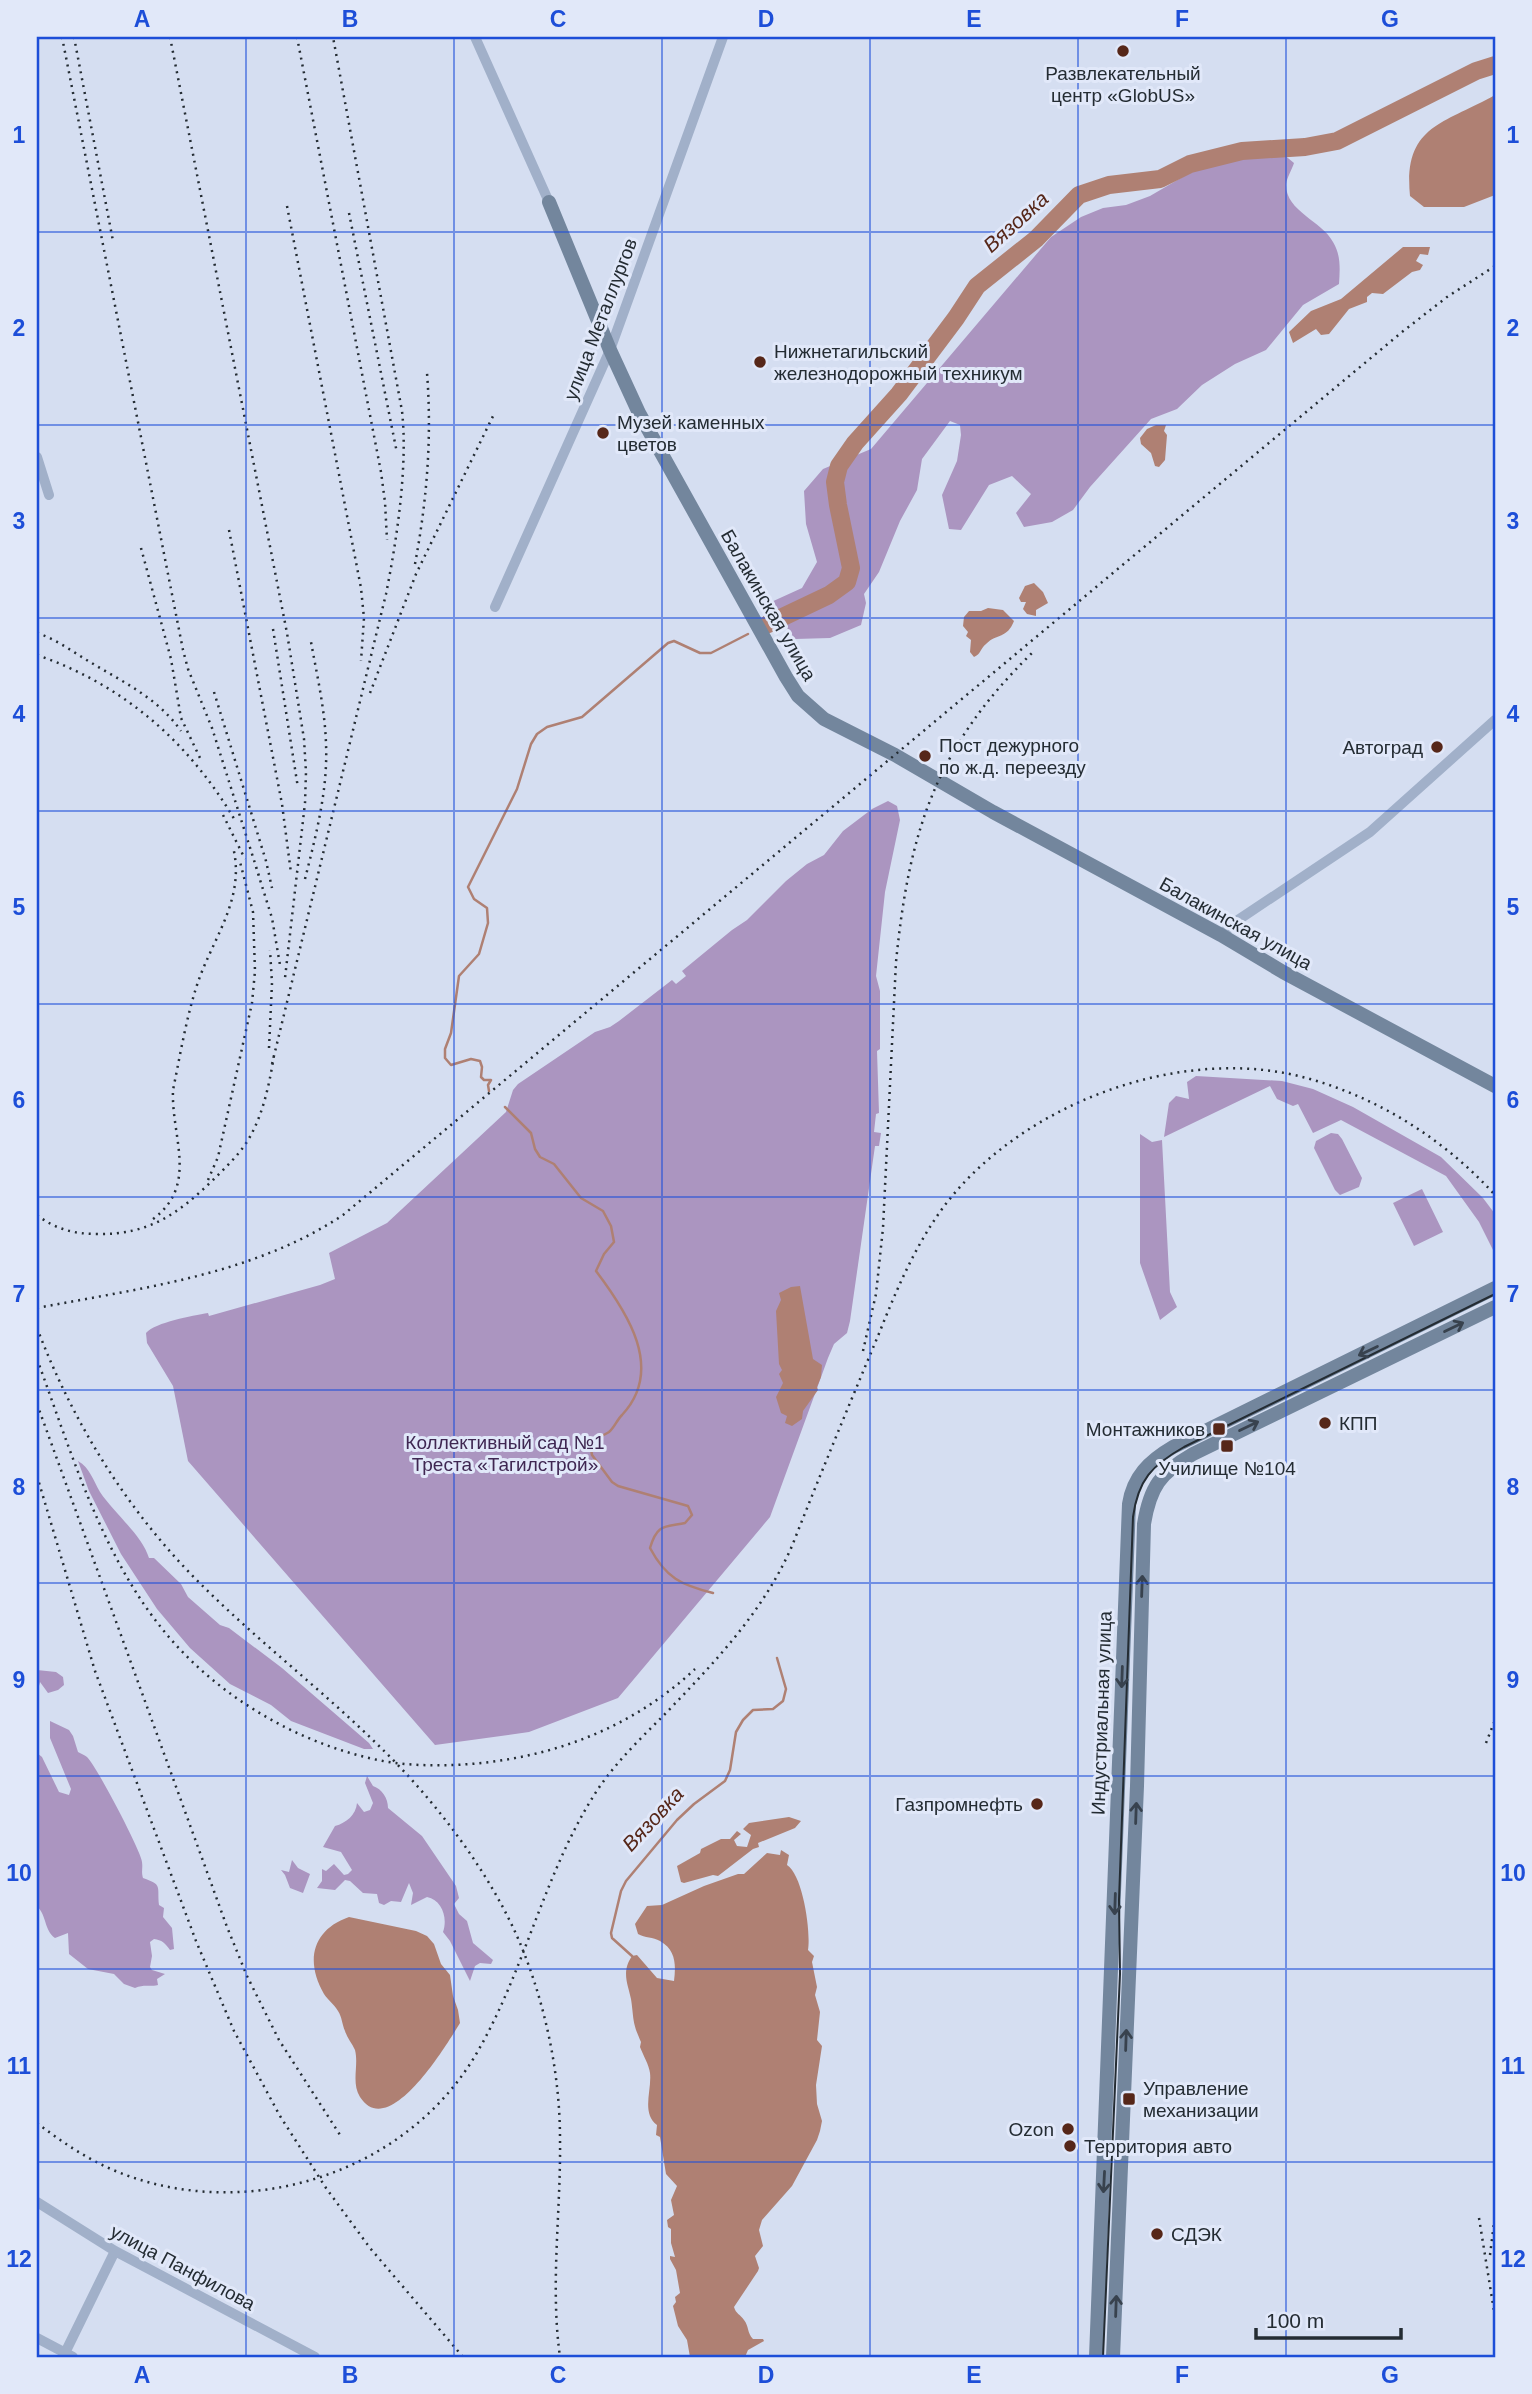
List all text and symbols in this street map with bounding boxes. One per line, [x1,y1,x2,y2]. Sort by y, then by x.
text: A [134,6,150,32]
text: B [342,6,358,32]
text: C [550,6,566,32]
text: D [758,6,774,32]
text: E [966,6,982,32]
text: F [1175,6,1189,32]
text: G [1381,6,1399,32]
marker: Развлекательный центр «GlobUS» [1115,43,1131,59]
place label: Развлекательный центр «GlobUS» [1045,63,1201,106]
text: 1 [13,122,26,148]
text: 1 [1507,122,1520,148]
water label: Вязовка [979,187,1053,257]
street label: улица Металлургов [560,235,641,403]
text: 2 [13,315,25,341]
text: 2 [1507,315,1519,341]
place label: Нижнетагильский железнодорожный техникум [774,341,1023,384]
marker: Нижнетагильский железнодорожный техникум [752,354,768,370]
place label: Музей каменных цветов [617,412,765,455]
marker: Музей каменных цветов [595,425,611,441]
text: 3 [13,508,25,534]
text: 3 [1507,508,1519,534]
street label: Балакинская улица [717,526,821,685]
text: 4 [13,701,26,727]
text: 4 [1507,701,1520,727]
place label: Пост дежурного по ж.д. переезду [939,735,1086,778]
place label: Автоград [1342,737,1423,758]
marker: Автоград [1429,739,1445,755]
marker: Пост дежурного по ж.д. переезду [917,748,933,764]
street label: Балакинская улица [1156,873,1316,974]
text: 5 [13,894,26,920]
text: 5 [1507,894,1520,920]
text: 6 [13,1087,25,1113]
text: 6 [1507,1087,1519,1113]
text: 7 [13,1281,25,1307]
text: 7 [1507,1281,1519,1307]
one-way arrow [1443,1320,1464,1333]
one-way arrow [1358,1344,1379,1358]
place label: КПП [1339,1413,1377,1434]
marker: КПП [1317,1415,1333,1431]
place label: Монтажников [1086,1419,1205,1440]
one-way arrow [1238,1419,1259,1432]
marker: Монтажников [1211,1421,1227,1437]
park label: Коллективный сад №1 Треста «Тагилстрой» [405,1432,605,1475]
marker: Училище №104 [1219,1438,1235,1454]
place label: Училище №104 [1158,1458,1296,1479]
text: 8 [13,1474,26,1500]
text: 8 [1507,1474,1520,1500]
one-way arrow [1136,1574,1149,1597]
street label: Индустриальная улица [1087,1610,1116,1815]
one-way arrow [1115,1665,1128,1688]
text: 9 [13,1667,25,1693]
text: 9 [1507,1667,1519,1693]
water label: Вязовка [617,1782,688,1855]
place label: Газпромнефть [895,1794,1023,1815]
marker: Газпромнефть [1029,1796,1045,1812]
one-way arrow [1129,1802,1142,1825]
text: 10 [6,1860,32,1886]
text: 10 [1500,1860,1526,1886]
one-way arrow [1108,1893,1121,1916]
one-way arrow [1120,2029,1133,2052]
text: 11 [7,2053,31,2079]
text: 11 [1501,2053,1525,2079]
place label: Управление механизации [1143,2078,1259,2121]
marker: Управление механизации [1121,2091,1137,2107]
place label: Ozon [1009,2119,1054,2140]
marker: Ozon [1060,2121,1076,2137]
place label: Территория авто [1084,2136,1232,2157]
marker: Территория авто [1062,2138,1078,2154]
one-way arrow [1097,2170,1110,2192]
street label: улица Панфилова [107,2220,259,2315]
place label: СДЭК [1171,2224,1222,2245]
marker: СДЭК [1149,2226,1165,2242]
text: 12 [6,2246,32,2272]
text: 12 [1500,2246,1526,2272]
one-way arrow [1109,2295,1122,2318]
scale bar [1256,2296,1401,2340]
text: 100 m [1266,2309,1324,2332]
text: A [134,2362,150,2388]
text: B [342,2362,358,2388]
text: C [550,2362,566,2388]
text: D [758,2362,774,2388]
text: E [966,2362,982,2388]
text: F [1175,2362,1189,2388]
text: G [1381,2362,1399,2388]

